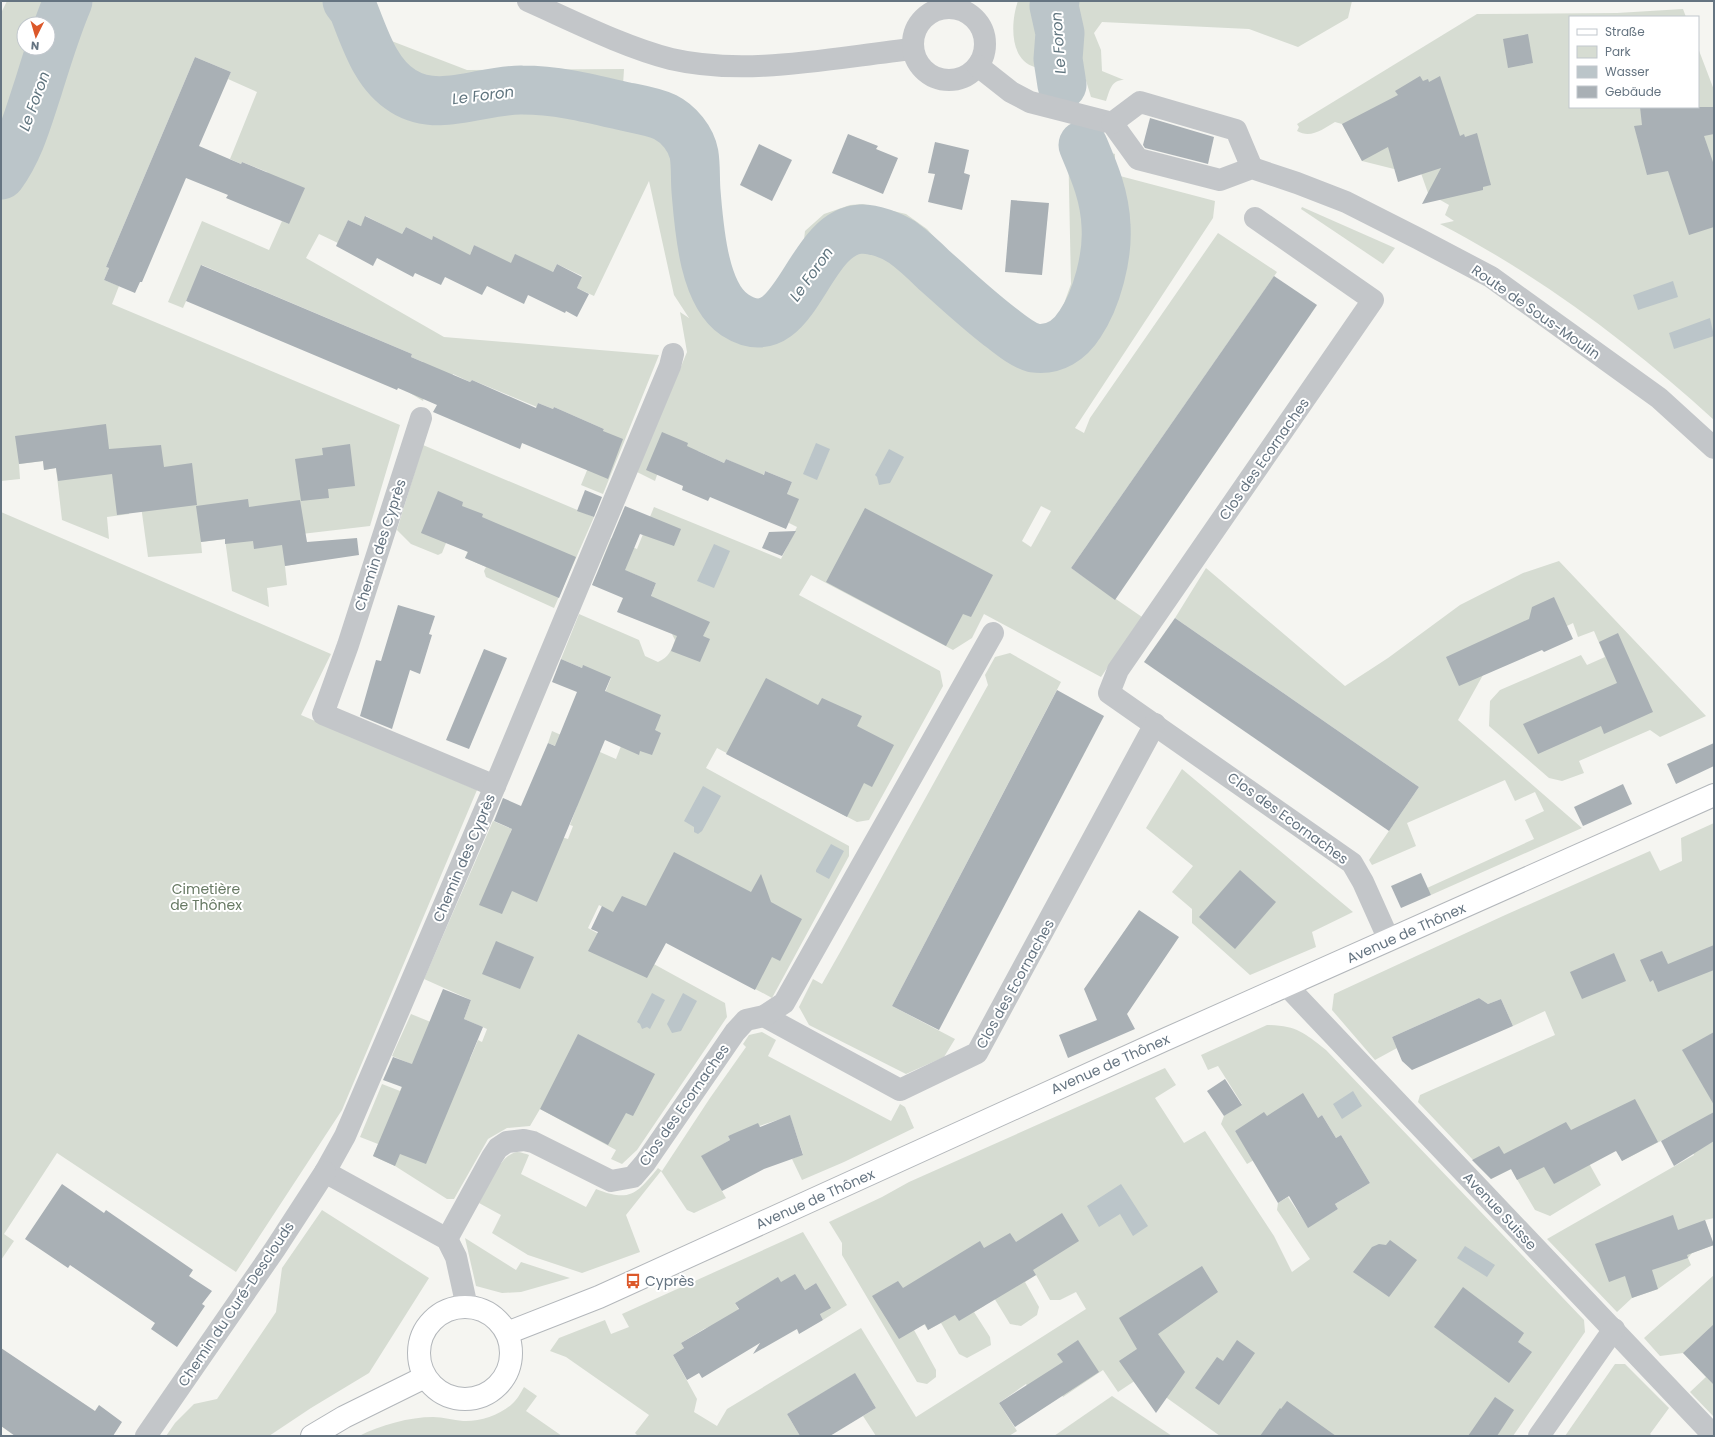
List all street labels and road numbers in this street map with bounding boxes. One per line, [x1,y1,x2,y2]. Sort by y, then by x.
street label: Route de Sous-Moulin [1468,260,1604,364]
street label: Clos des Ecornaches [1214,394,1314,524]
street label: Chemin des Cyprès [349,476,411,614]
street label: Clos des Ecornaches [1223,767,1353,869]
street label: Chemin des Cyprès [428,791,500,925]
street label: Avenue de Thônex [1343,898,1469,968]
street label: Clos des Ecornaches [971,916,1059,1052]
street label: Avenue de Thônex [1047,1029,1173,1099]
street label: Clos des Ecornaches [634,1040,734,1170]
street label: Avenue de Thônex [752,1164,878,1234]
street label: Avenue Suisse [1459,1168,1542,1255]
street label: Chemin du Curé-Desclouds [173,1218,299,1390]

